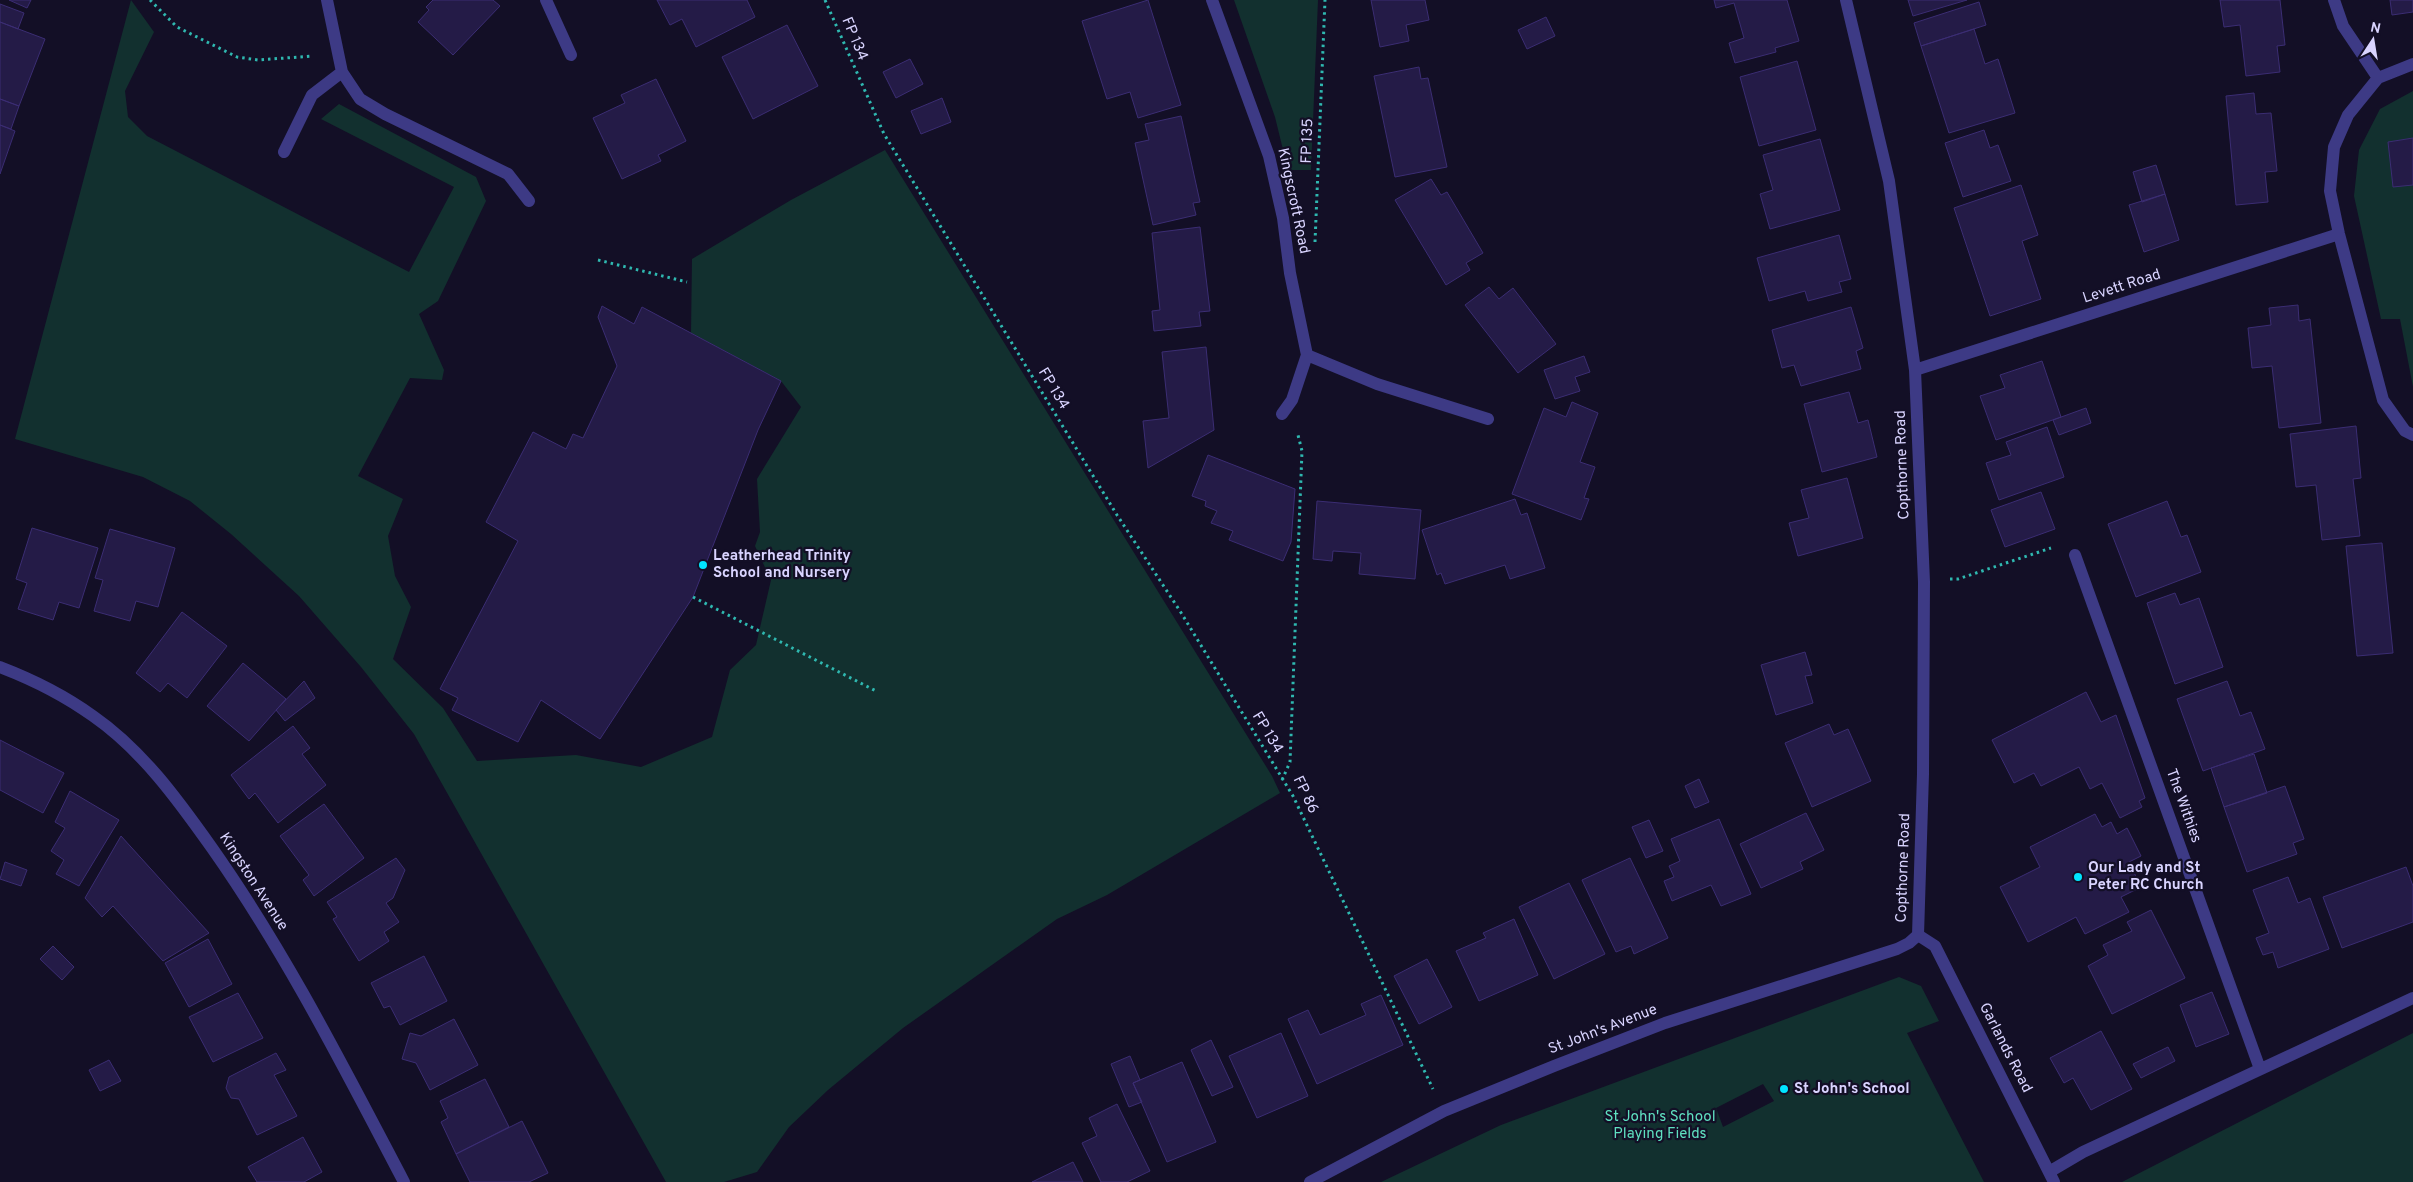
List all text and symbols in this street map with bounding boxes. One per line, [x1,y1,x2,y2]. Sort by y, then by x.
street label: FP 134 [836,14,872,64]
north arrow [2348,15,2398,65]
text: N [2369,19,2382,38]
street label: FP 135 [1298,118,1318,164]
street label: Kingscroft Road [1272,146,1314,256]
street label: Levett Road [2081,265,2163,309]
street label: FP 134 [1033,365,1073,413]
street label: Copthorne Road [1892,410,1914,520]
place label: Leatherhead Trinity School and Nursery [713,547,851,583]
marker: Leatherhead Trinity School and Nursery [697,559,709,571]
street label: FP 134 [1247,709,1287,757]
street label: The Withies [2161,766,2205,846]
street label: FP 86 [1288,773,1322,817]
street label: Copthorne Road [1893,813,1915,923]
street label: Kingston Avenue [214,829,292,935]
place label: Our Lady and St Peter RC Church [2088,859,2204,895]
marker: Our Lady and St Peter RC Church [2072,871,2084,883]
street label: Garlands Road [1974,1000,2036,1096]
street label: St John's Avenue [1546,1001,1660,1059]
place label: St John's School [1794,1080,1910,1099]
marker: St John's School [1778,1083,1790,1095]
park label: St John's School Playing Fields [1604,1108,1716,1144]

